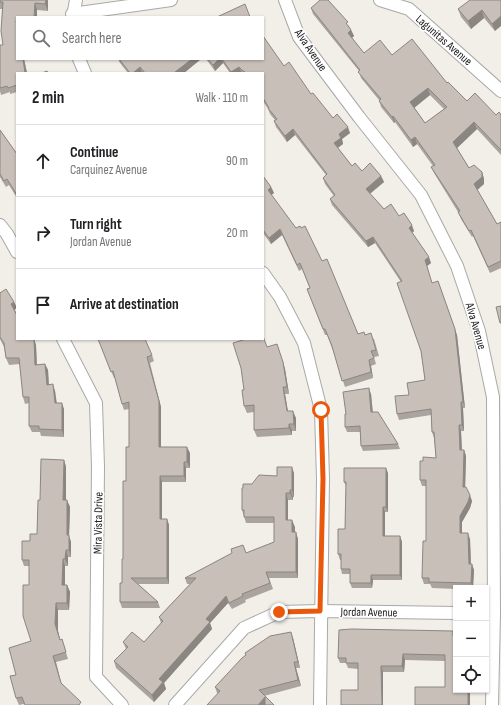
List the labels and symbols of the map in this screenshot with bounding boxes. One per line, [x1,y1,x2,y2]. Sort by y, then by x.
street label: Lagunitas Avenue [412,12,475,69]
street label: Alva Avenue [290,25,330,74]
street label: Alva Avenue [461,300,489,351]
route start [312,401,330,419]
street label: Mira Vista Drive [90,492,107,554]
route end [270,603,288,621]
street label: Jordan Avenue [340,604,398,620]

